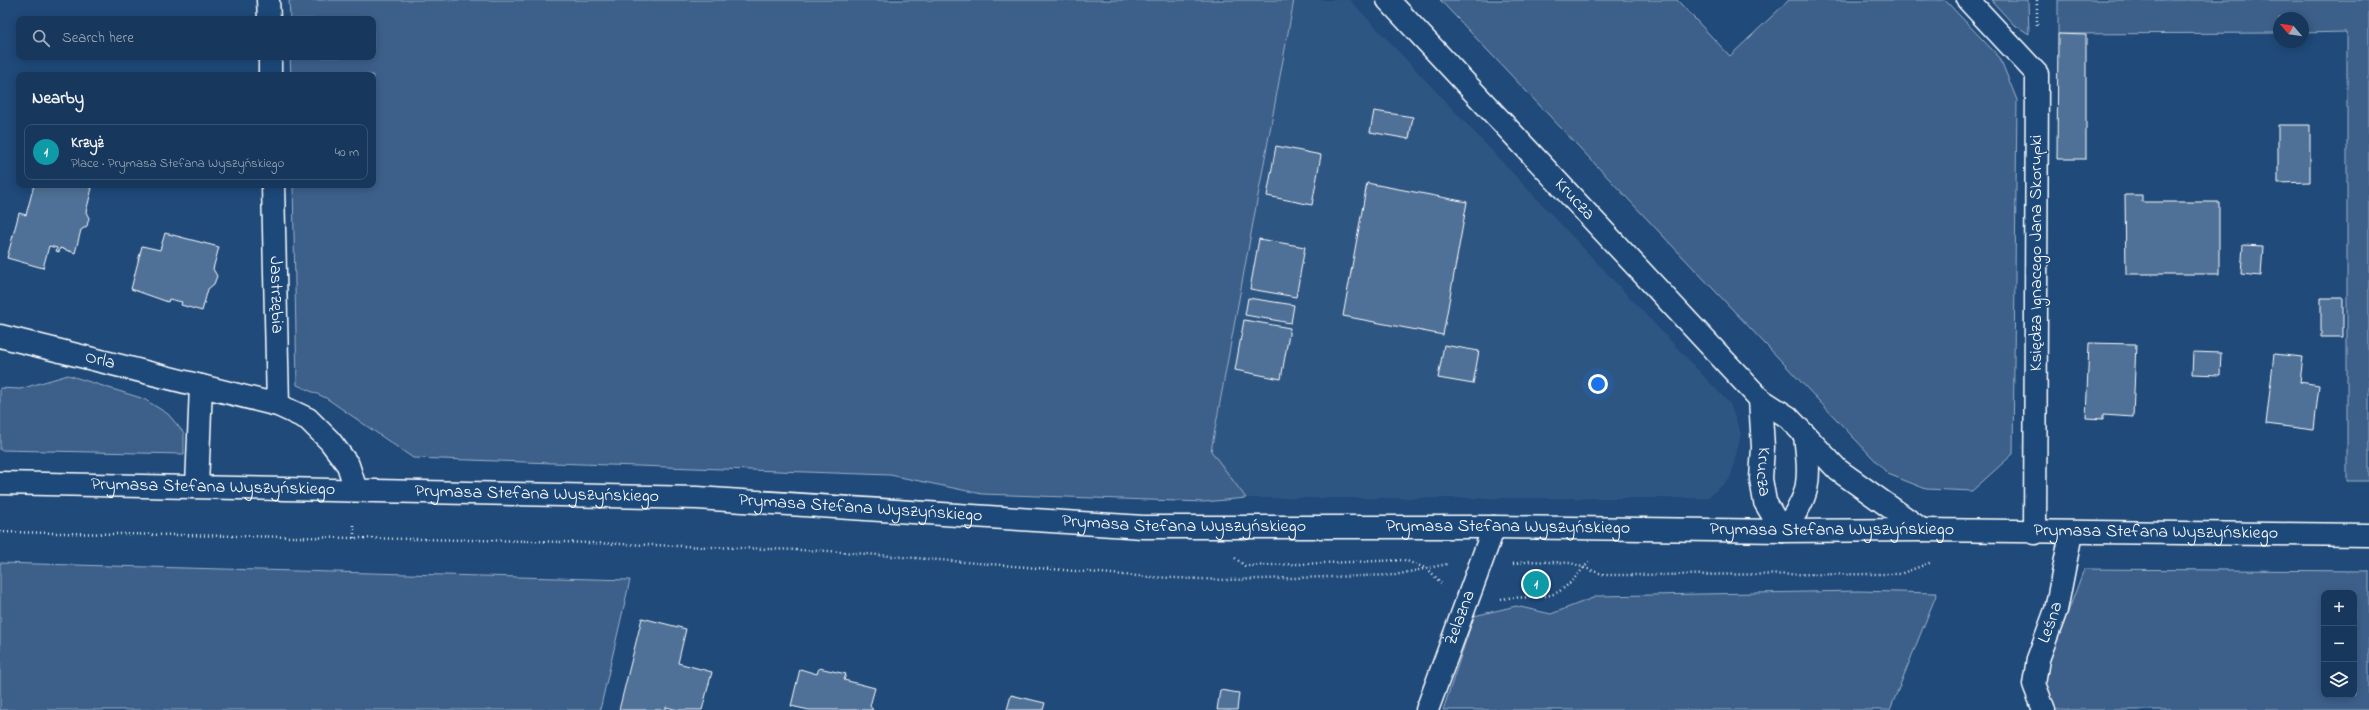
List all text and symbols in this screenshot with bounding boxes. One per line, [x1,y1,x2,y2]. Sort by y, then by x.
north arrow [2273,12,2309,48]
search box [16,16,376,60]
icon: search [30,27,52,49]
text: Search here [62,27,134,49]
text: Nearby [32,86,84,111]
text: Krzyż [71,132,104,154]
street label: Księdza Ignacego Jana Skorupki [2024,135,2051,371]
text: 1 [44,143,48,162]
text: 40 m [335,143,359,162]
text: Place · Prymasa Stefana Wyszyńskiego [71,154,284,173]
street label: Krucza [1548,173,1601,227]
street label: Jastrzębia [262,256,289,334]
street label: Orla [82,345,118,377]
your location [1588,374,1608,394]
street label: Krucza [1748,446,1777,499]
street label: Prymasa Stefana Wyszyńskiego [90,472,335,504]
street label: Prymasa Stefana Wyszyńskiego [414,479,659,511]
street label: Prymasa Stefana Wyszyńskiego [738,488,983,530]
street label: Prymasa Stefana Wyszyńskiego [1061,509,1306,541]
street label: Prymasa Stefana Wyszyńskiego [1386,514,1630,543]
street label: Prymasa Stefana Wyszyńskiego [1709,517,1954,544]
street label: Prymasa Stefana Wyszyńskiego [2034,518,2278,548]
pin: 1 [1523,569,1549,599]
street label: Żelazna [1439,587,1483,649]
map controls [2321,590,2357,698]
button: + [2321,590,2357,626]
street label: Leśna [2032,600,2070,647]
button: − [2321,626,2357,662]
button: layers [2321,662,2357,698]

